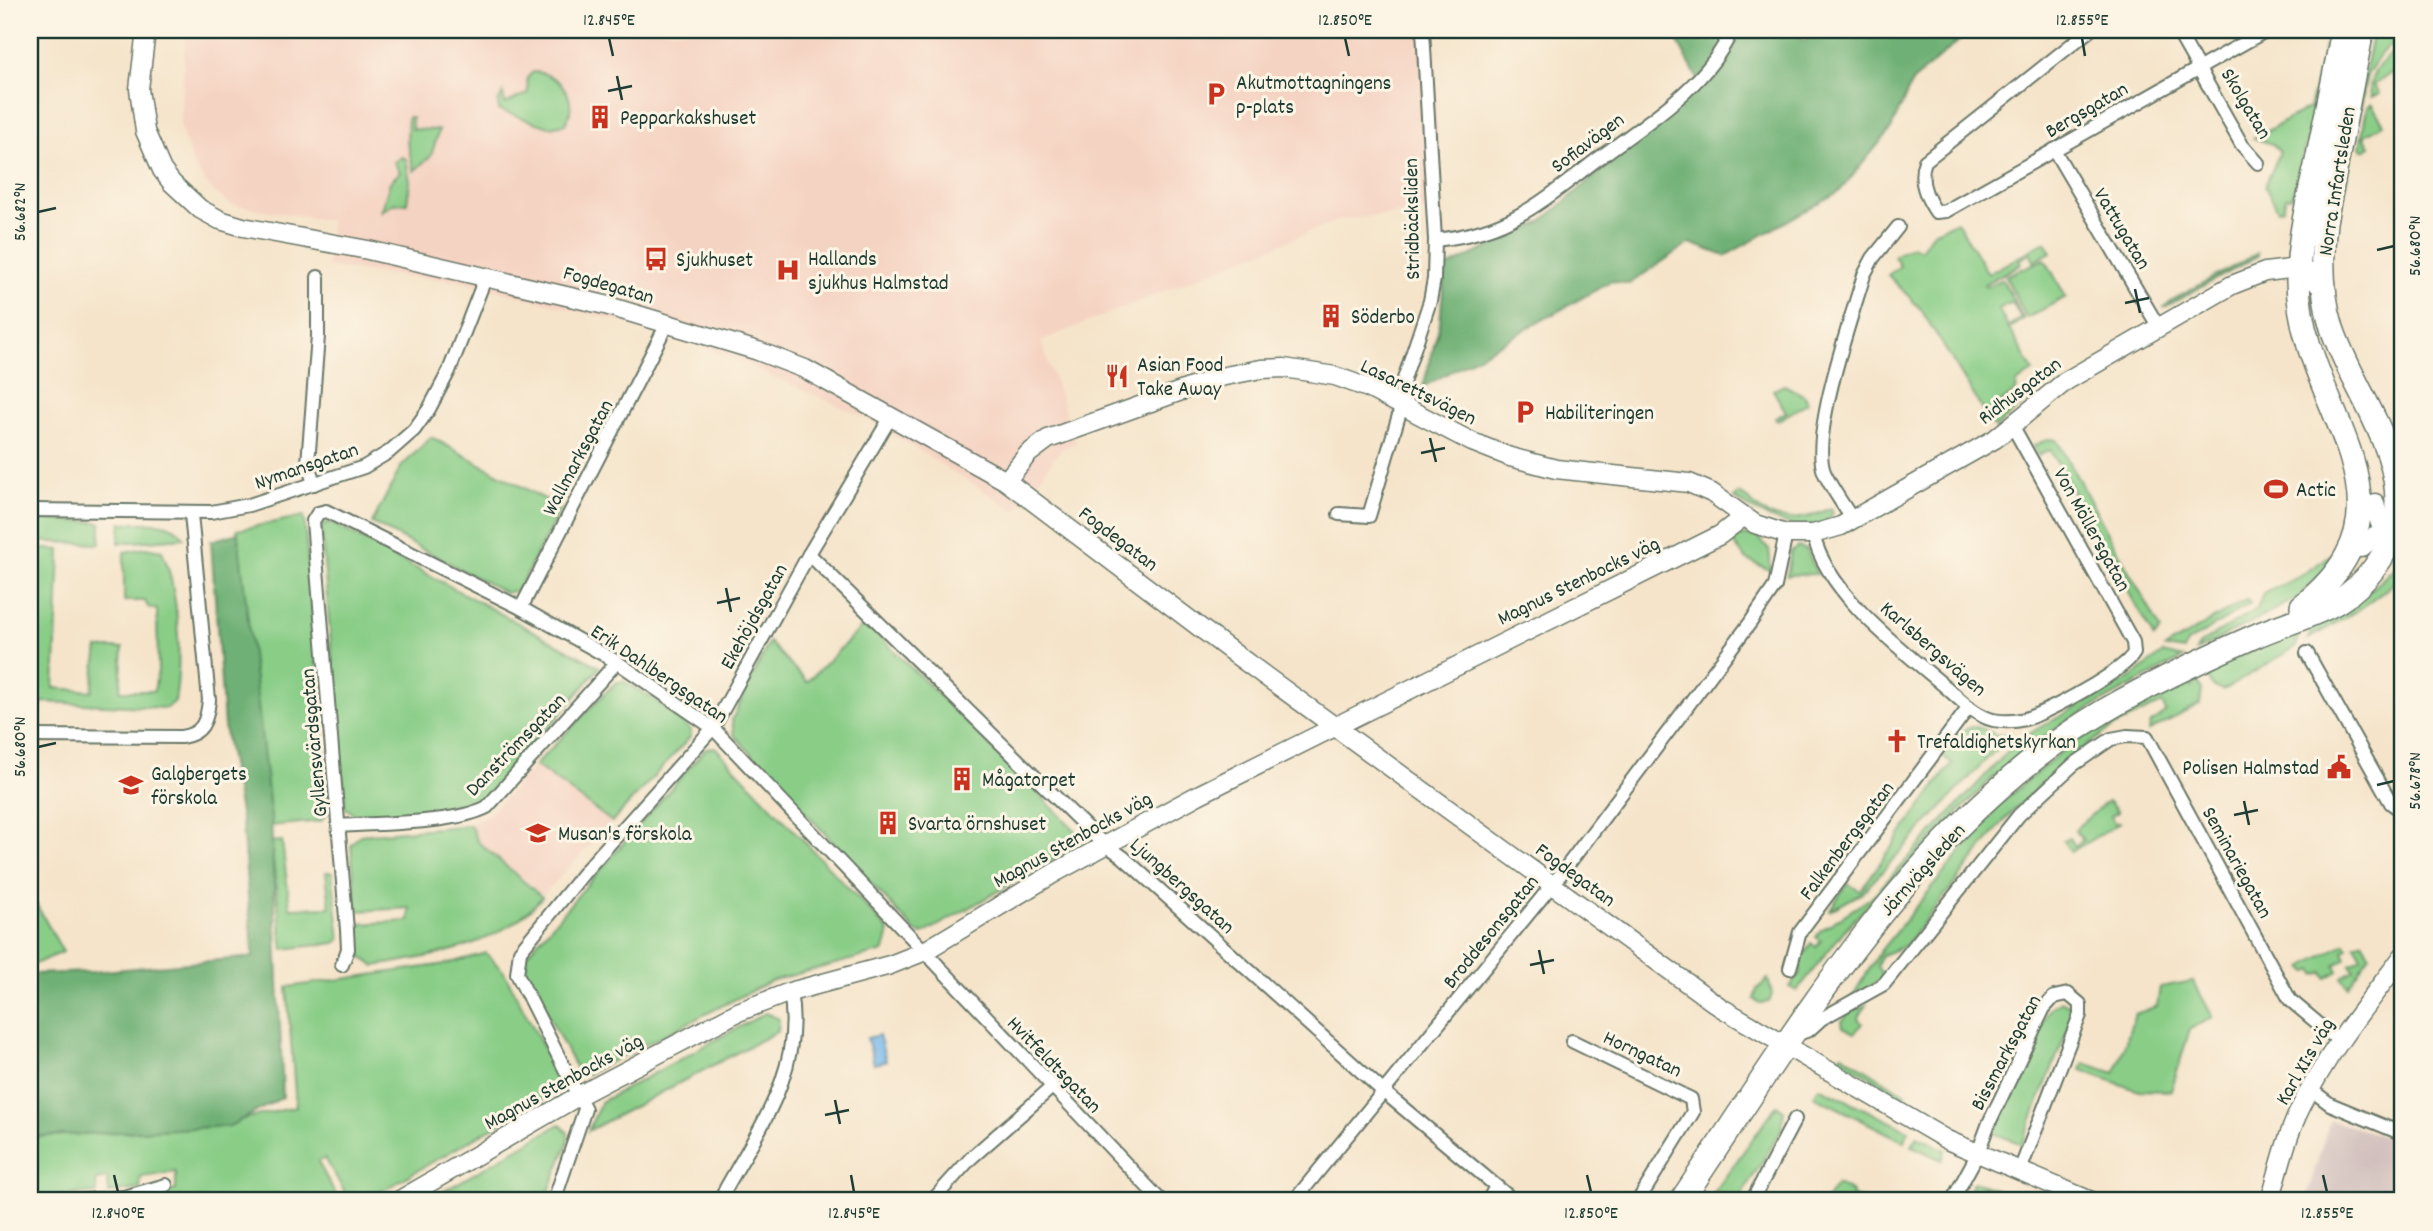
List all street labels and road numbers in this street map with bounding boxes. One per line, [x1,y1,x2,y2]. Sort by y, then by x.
street label: Skolgatan [2211,63,2278,146]
street label: Bergsgatan [2040,76,2135,147]
street label: Norra Infartsleden [2312,105,2366,258]
street label: Sofiavägen [1546,107,1632,182]
street label: Stridbäcksliden [1398,158,1430,280]
street label: Vattugatan [2084,183,2157,276]
street label: Fogdegatan [559,260,657,314]
street label: Ridhusgatan [1973,351,2069,434]
street label: Lasarettsvägen [1355,353,1481,435]
street label: Wallmarksgatan [536,395,623,522]
street label: Nymansgatan [251,436,363,500]
street label: Von Möllersgatan [2044,463,2137,598]
street label: Fogdegatan [1071,500,1164,580]
street label: Magnus Stenbocks väg [1493,530,1666,635]
street label: Ekehöjdsgatan [714,559,797,676]
street label: Karlsbergsvägen [1872,595,1992,705]
street label: Erik Dahlbergsgatan [583,618,733,733]
street label: Gyllensvärdsgatan [295,667,337,818]
street label: Danströmsgatan [460,688,574,805]
street label: Falkenbergsgatan [1794,776,1903,908]
street label: Magnus Stenbocks väg [989,786,1158,898]
street label: Seminariegatan [2192,802,2278,925]
street label: Järnvägsleden [1874,818,1974,924]
street label: Ljungbergsgatan [1122,832,1240,943]
street label: Fogdegatan [1528,837,1621,916]
street label: Broddesonsgatan [1437,869,1548,996]
street label: Bissmarksgatan [1965,990,2051,1117]
street label: Hvitfeldtsgatan [998,1011,1107,1122]
street label: Karl XI:s väg [2269,1013,2344,1112]
street label: Horngatan [1597,1024,1686,1087]
street label: Magnus Stenbocks väg [480,1028,649,1140]

